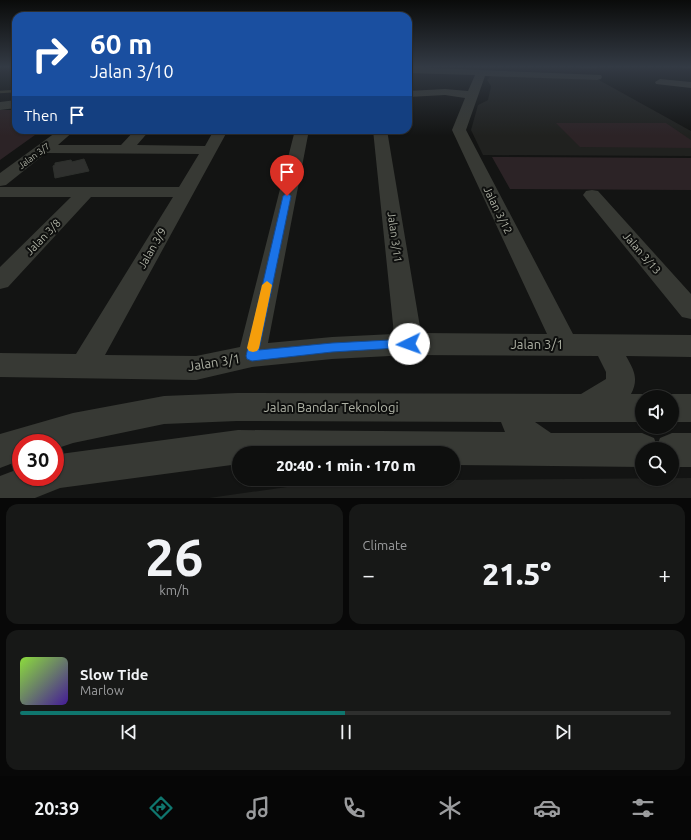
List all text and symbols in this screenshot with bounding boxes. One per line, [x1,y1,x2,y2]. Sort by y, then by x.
icon: right [24,28,76,80]
text: 60 m [90,28,152,59]
text: Jalan 3/10 [90,61,174,81]
icon: arrive [66,104,88,126]
text: Then [24,107,58,124]
street label: Jalan 3/7 [16,141,52,171]
pin [270,155,304,196]
icon: arrive [276,161,298,183]
street label: Jalan 3/12 [481,184,515,236]
street label: Jalan 3/11 [386,211,404,263]
street label: Jalan 3/8 [23,217,63,257]
street label: Jalan 3/9 [136,226,168,270]
street label: Jalan 3/13 [621,230,663,276]
position arrow [388,323,430,365]
street label: Jalan 3/1 [510,337,564,351]
street label: Jalan 3/1 [187,351,241,373]
map controls [635,390,679,486]
button: sound [635,390,679,434]
street label: Jalan Bandar Teknologi [263,400,399,414]
speed limit sign: 30 [12,434,64,486]
button: search [635,442,679,486]
text: 20:40 · 1 min · 170 m [276,457,416,474]
text: 26 [145,528,204,586]
text: Climate [363,538,407,552]
text: 21.5° [482,557,551,591]
text: − [363,562,375,587]
text: + [659,562,671,587]
text: km/h [159,583,189,597]
text: Slow Tide [80,666,148,683]
text: Marlow [80,683,124,697]
icon: previous [118,721,140,743]
icon: pause [335,721,357,743]
icon: next [552,721,574,743]
icon: directions [147,794,175,822]
icon: music [244,794,272,822]
icon: phone [340,794,368,822]
icon: climate [436,794,464,822]
icon: car [533,794,561,822]
icon: filters [629,794,657,822]
text: 20:39 [34,798,79,818]

